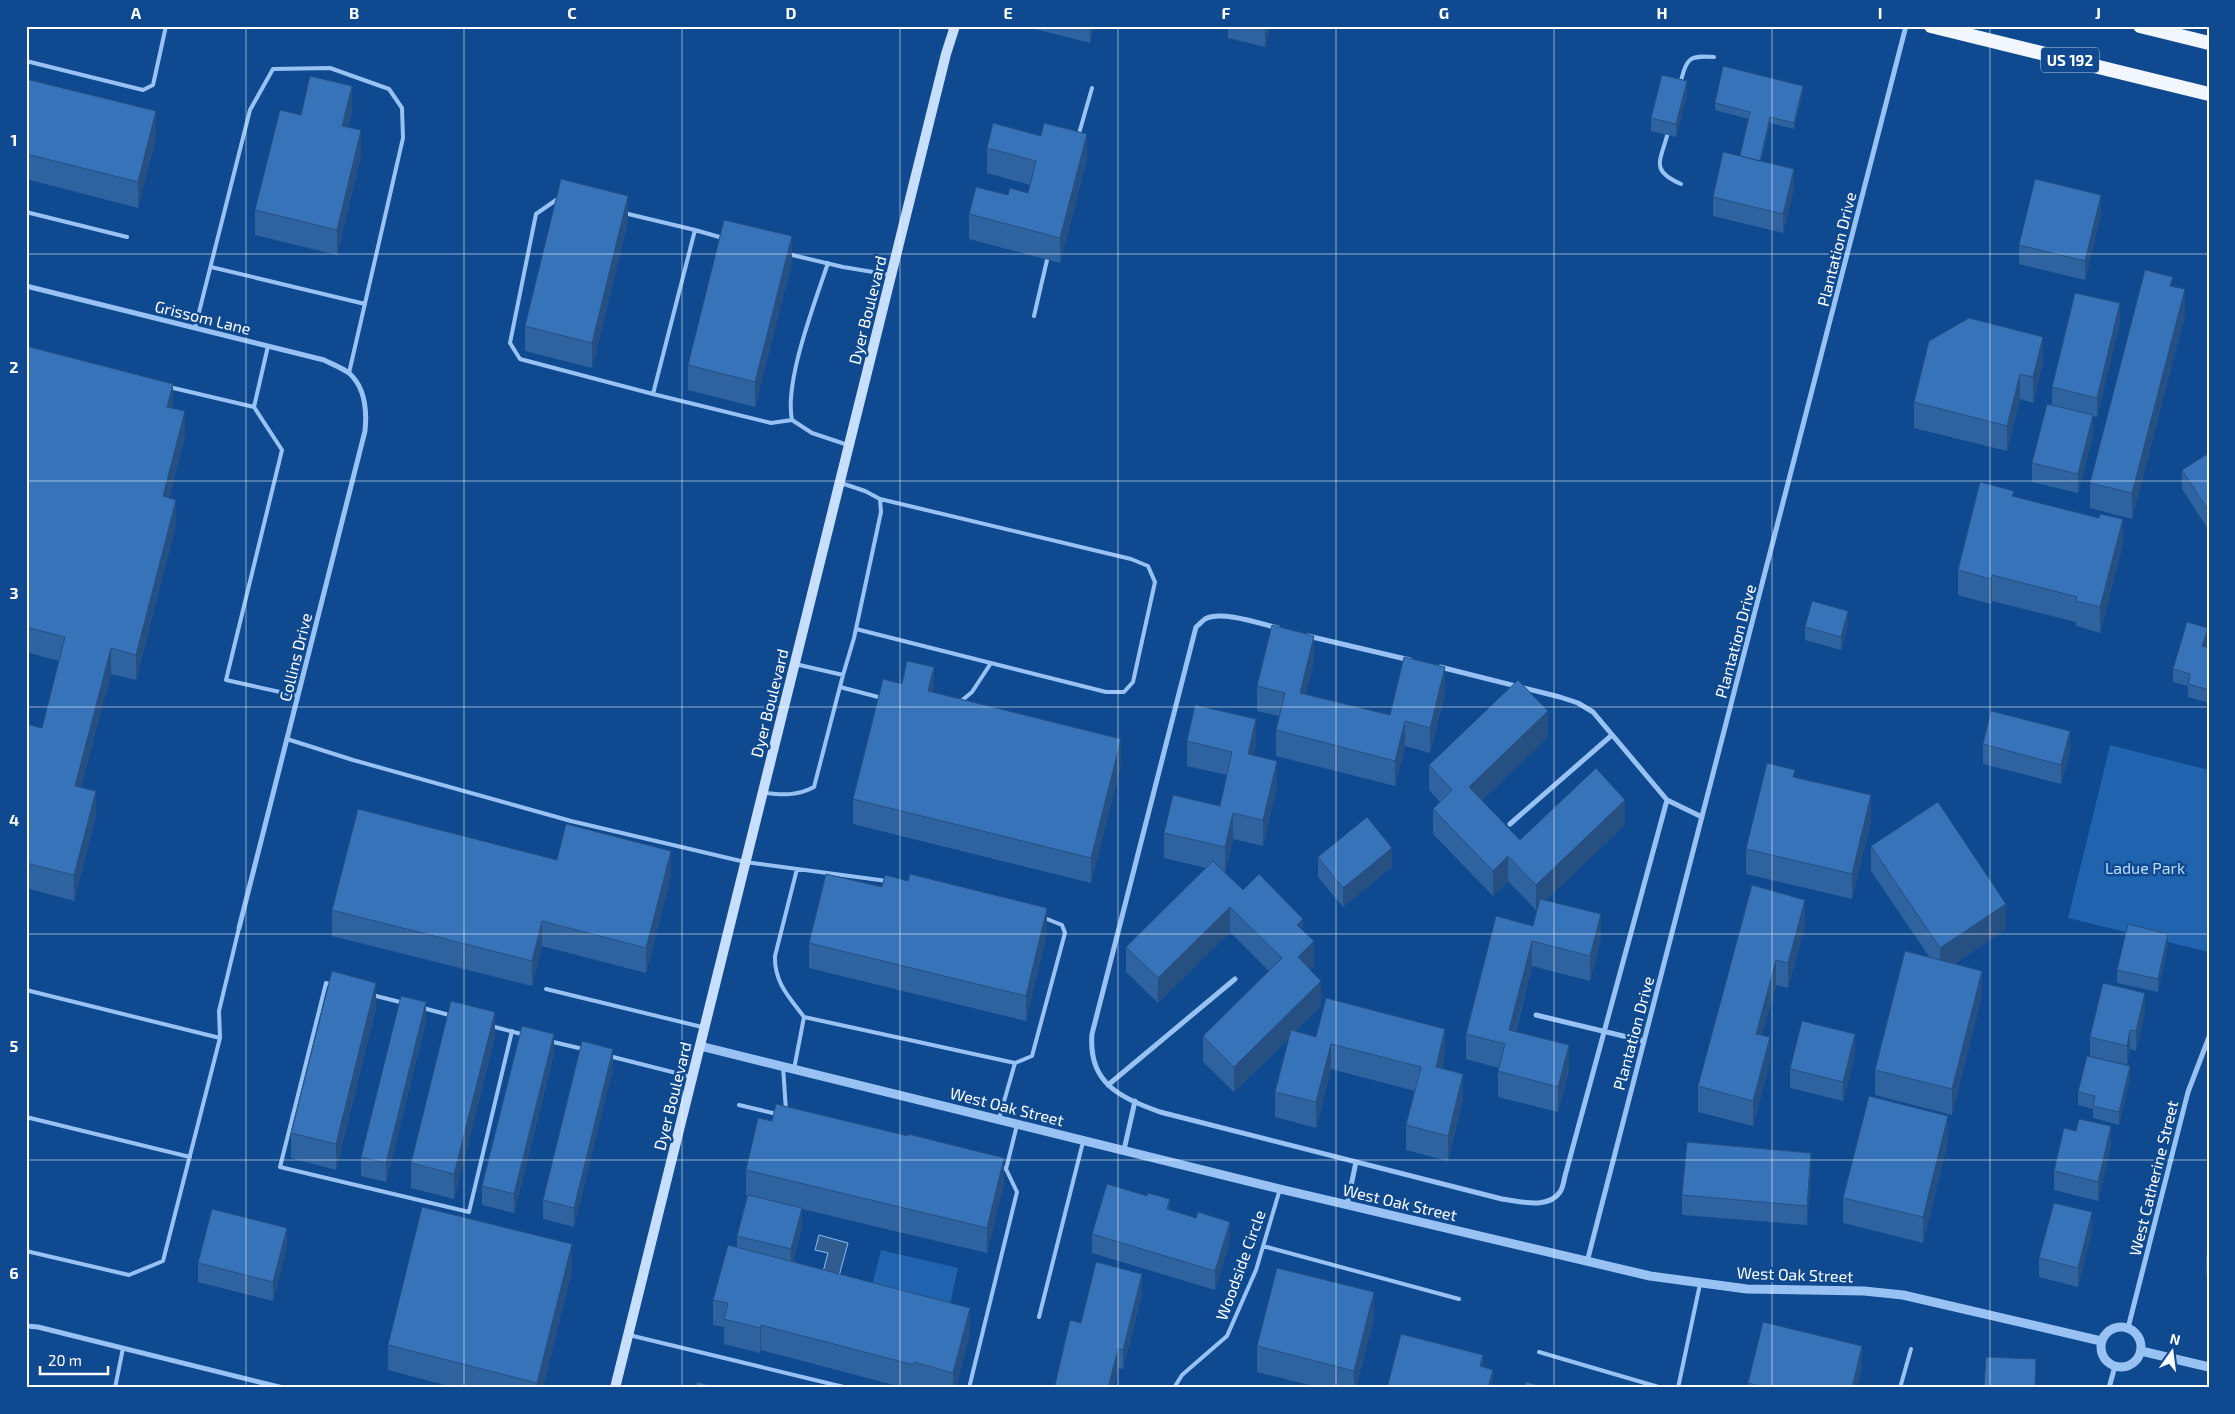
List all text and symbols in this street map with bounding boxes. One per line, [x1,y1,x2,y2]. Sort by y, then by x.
text: A [131,3,142,22]
text: B [349,3,359,22]
text: C [567,3,577,22]
text: D [786,3,797,22]
text: E [1003,3,1013,22]
text: F [1222,3,1231,22]
text: G [1439,3,1449,22]
text: H [1656,3,1668,22]
text: I [1878,3,1882,22]
text: J [2095,3,2101,22]
road number: US 192 [2041,48,2099,72]
text: 1 [11,130,17,149]
street label: Plantation Drive [1813,190,1859,308]
street label: Dyer Boulevard [844,254,890,366]
street label: Grissom Lane [153,296,253,338]
text: 2 [9,357,19,376]
street label: Plantation Drive [1711,582,1759,700]
text: 3 [9,583,19,602]
street label: Collins Drive [275,611,315,703]
street label: Dyer Boulevard [746,647,792,759]
text: 4 [9,810,19,829]
park label: Ladue Park [2105,858,2185,877]
street label: Plantation Drive [1609,974,1657,1092]
text: 5 [10,1036,19,1055]
street label: Dyer Boulevard [649,1040,695,1152]
street label: West Oak Street [948,1083,1066,1129]
street label: West Catherine Street [2124,1098,2182,1258]
street label: West Oak Street [1341,1180,1459,1224]
street label: Woodside Circle [1211,1207,1269,1323]
street label: West Oak Street [1736,1262,1854,1286]
text: 6 [9,1263,19,1282]
north arrow [2148,1326,2198,1376]
text: N [2168,1329,2182,1348]
scale bar [40,1344,108,1376]
text: 20 m [48,1351,82,1369]

